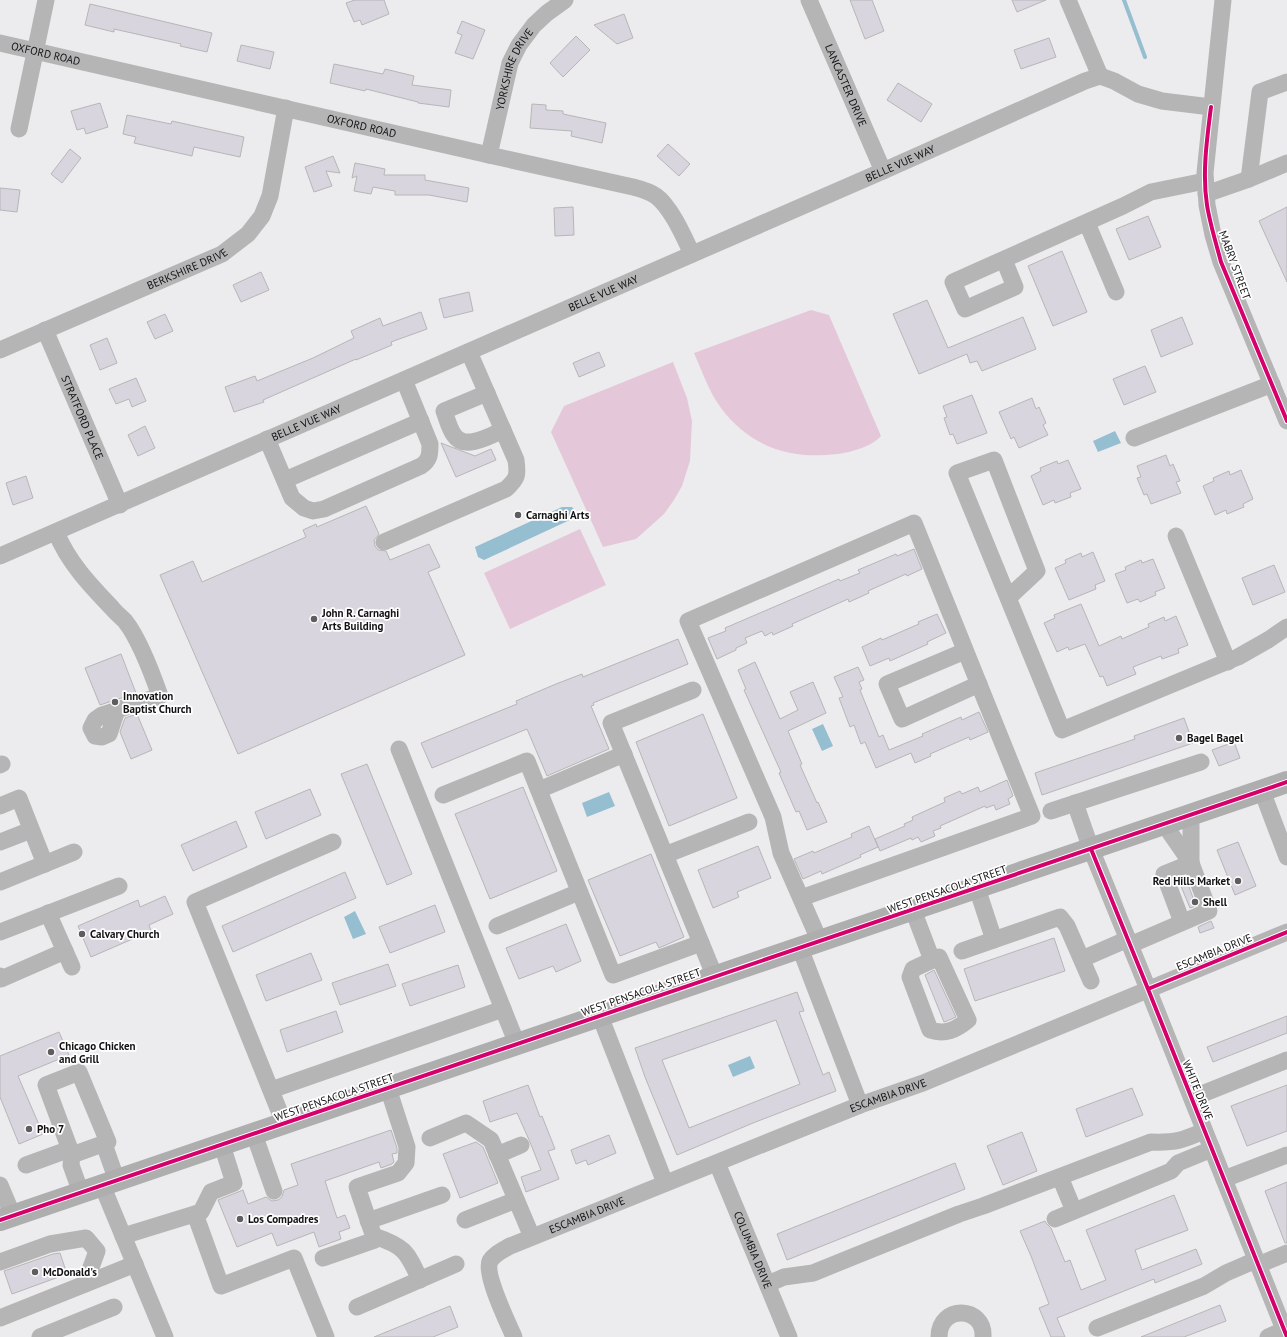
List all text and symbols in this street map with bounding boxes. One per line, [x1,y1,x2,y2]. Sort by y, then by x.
street label: YORKSHIRE DRIVE [492,25,536,111]
street label: OXFORD ROAD [10,39,82,68]
street label: LANCASTER DRIVE [822,42,870,129]
street label: OXFORD ROAD [326,111,398,141]
street label: BELLE VUE WAY [863,141,938,185]
street label: MABRY STREET [1216,228,1254,302]
street label: BERKSHIRE DRIVE [145,245,231,293]
street label: BELLE VUE WAY [566,271,641,314]
street label: STRATFORD PLACE [58,373,107,462]
street label: BELLE VUE WAY [269,401,344,444]
place label: Carnaghi Arts [526,508,590,522]
marker: Carnaghi Arts [513,510,523,520]
place label: John R. Carnaghi Arts Building [321,606,399,633]
marker: John R. Carnaghi Arts Building [309,614,319,624]
place label: Innovation Baptist Church [123,689,192,716]
marker: Innovation Baptist Church [110,697,120,707]
place label: Bagel Bagel [1187,731,1244,745]
marker: Bagel Bagel [1174,733,1184,743]
street label: WEST PENSACOLA STREET [885,862,1009,916]
place label: Red Hills Market [1153,874,1230,888]
marker: Red Hills Market [1233,876,1243,886]
place label: Shell [1203,895,1228,909]
marker: Shell [1190,897,1200,907]
place label: Calvary Church [90,927,159,941]
marker: Calvary Church [77,929,87,939]
street label: ESCAMBIA DRIVE [1174,930,1254,974]
street label: WEST PENSACOLA STREET [579,965,703,1019]
place label: Chicago Chicken and Grill [59,1039,135,1066]
marker: Chicago Chicken and Grill [46,1047,56,1057]
street label: WHITE DRIVE [1180,1058,1216,1122]
street label: WEST PENSACOLA STREET [272,1070,396,1124]
street label: ESCAMBIA DRIVE [848,1075,929,1115]
place label: Pho 7 [37,1122,64,1136]
marker: Pho 7 [24,1124,34,1134]
street label: ESCAMBIA DRIVE [547,1193,627,1237]
street label: COLUMBIA DRIVE [731,1209,775,1291]
place label: Los Compadres [248,1212,319,1226]
marker: Los Compadres [235,1214,245,1224]
place label: McDonald's [43,1265,97,1279]
marker: McDonald's [30,1267,40,1277]

